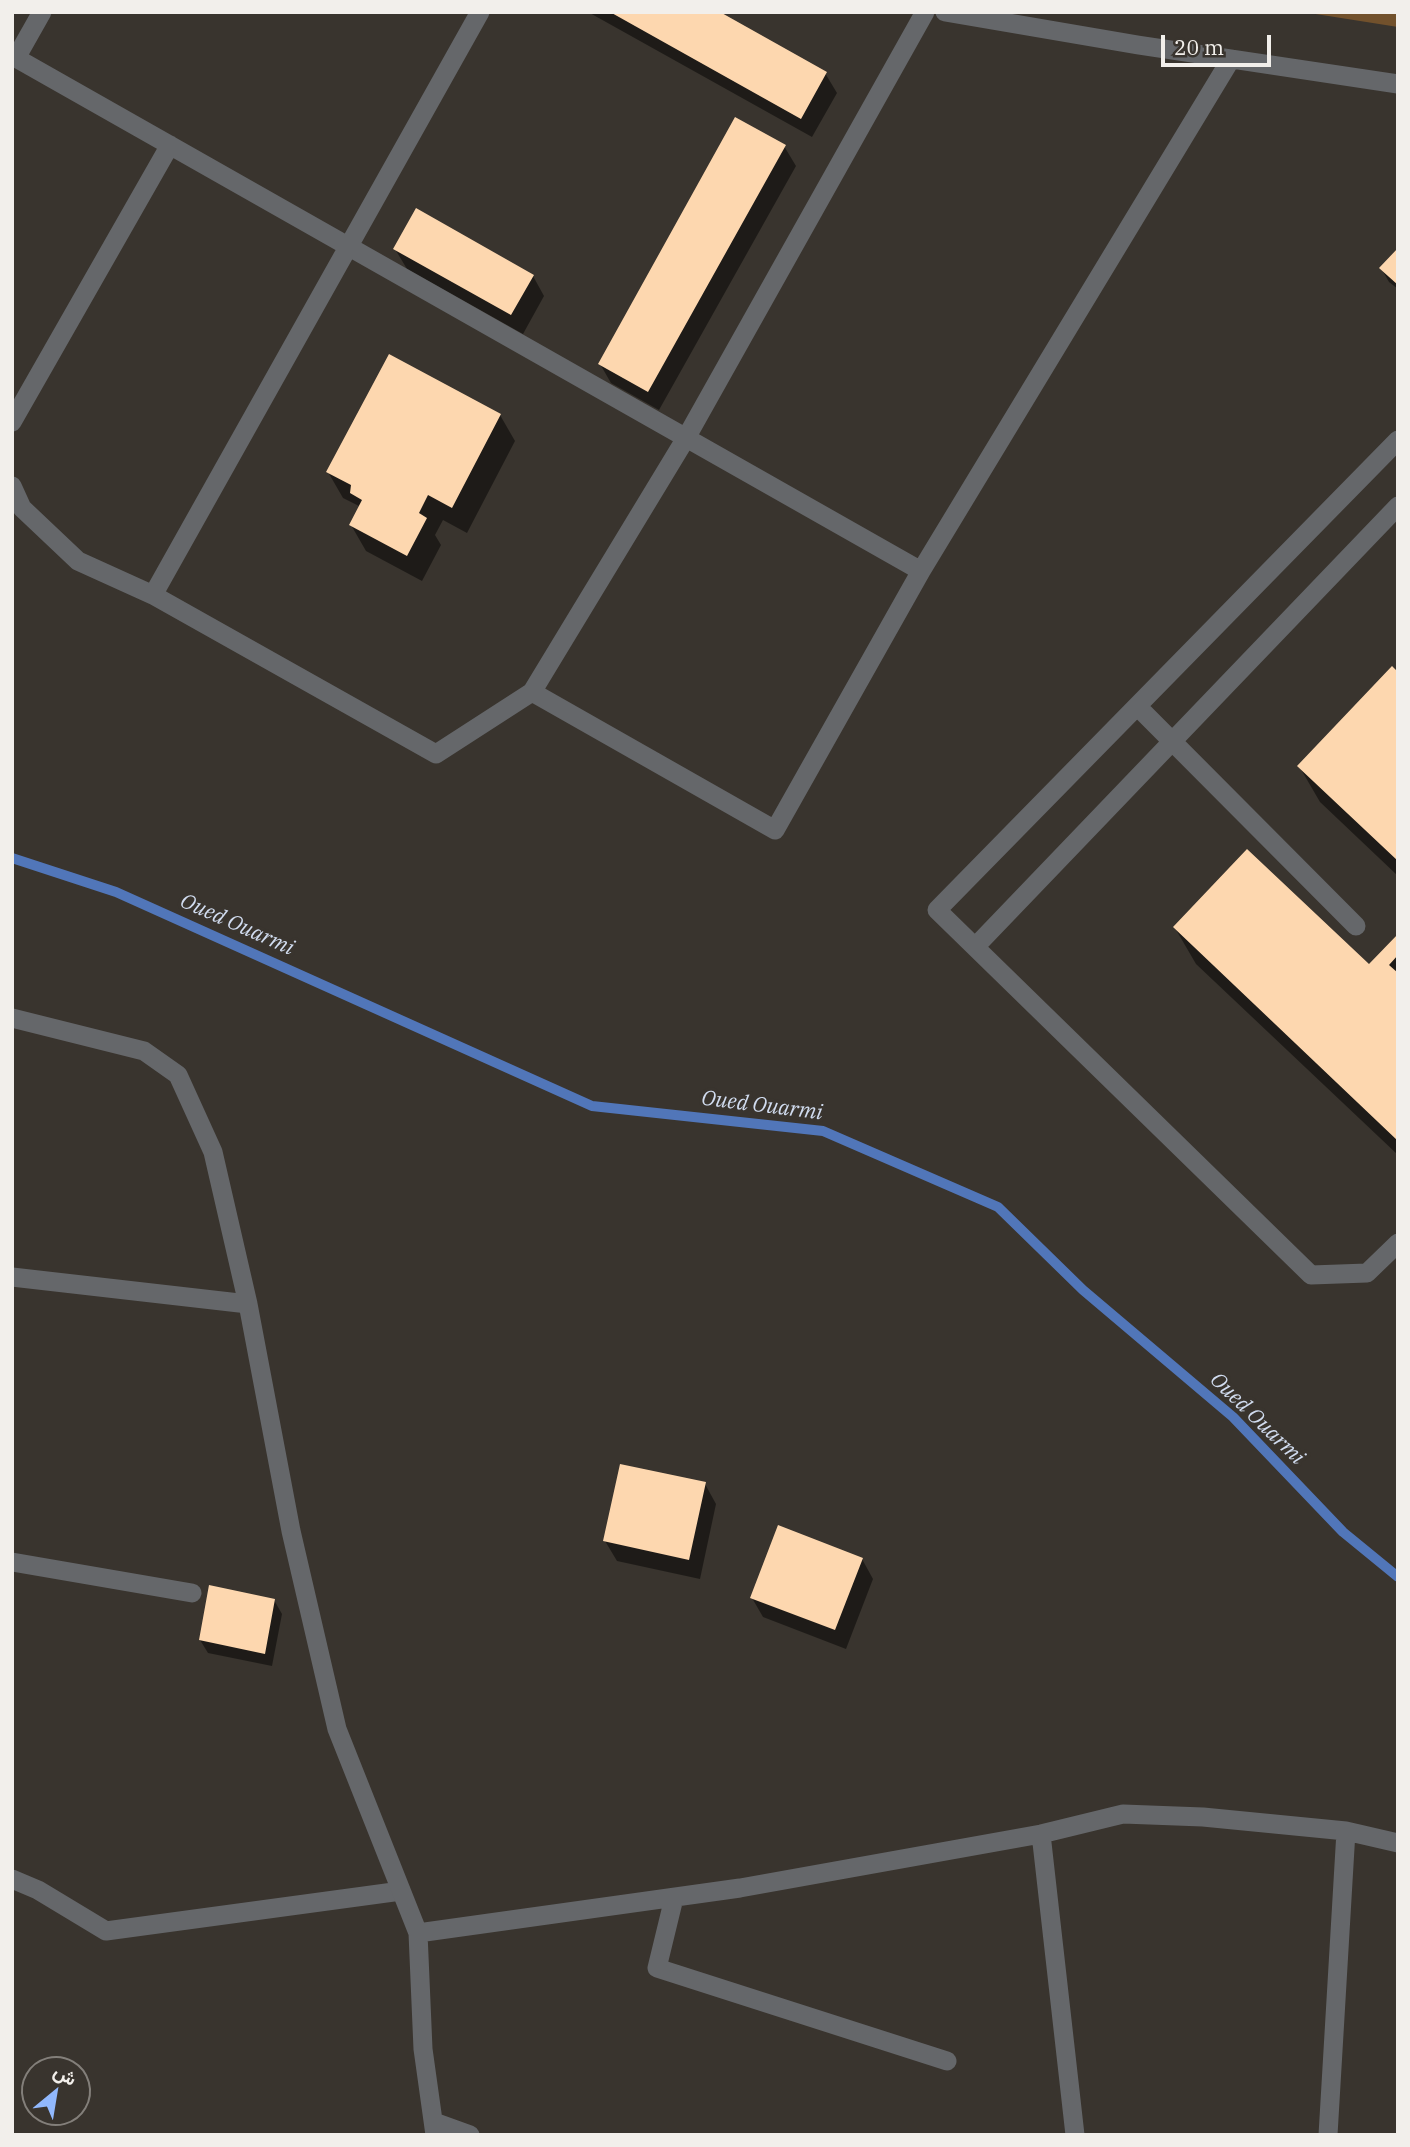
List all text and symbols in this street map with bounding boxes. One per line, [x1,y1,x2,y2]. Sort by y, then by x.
scale bar [1165,21,1275,65]
text: 20 m [1174,33,1224,61]
water label: Oued Ouarmi [176,889,298,961]
water label: Oued Ouarmi [700,1086,824,1126]
water label: Oued Ouarmi [1204,1368,1310,1470]
north arrow [21,2056,91,2126]
text: ش [50,2058,81,2091]

